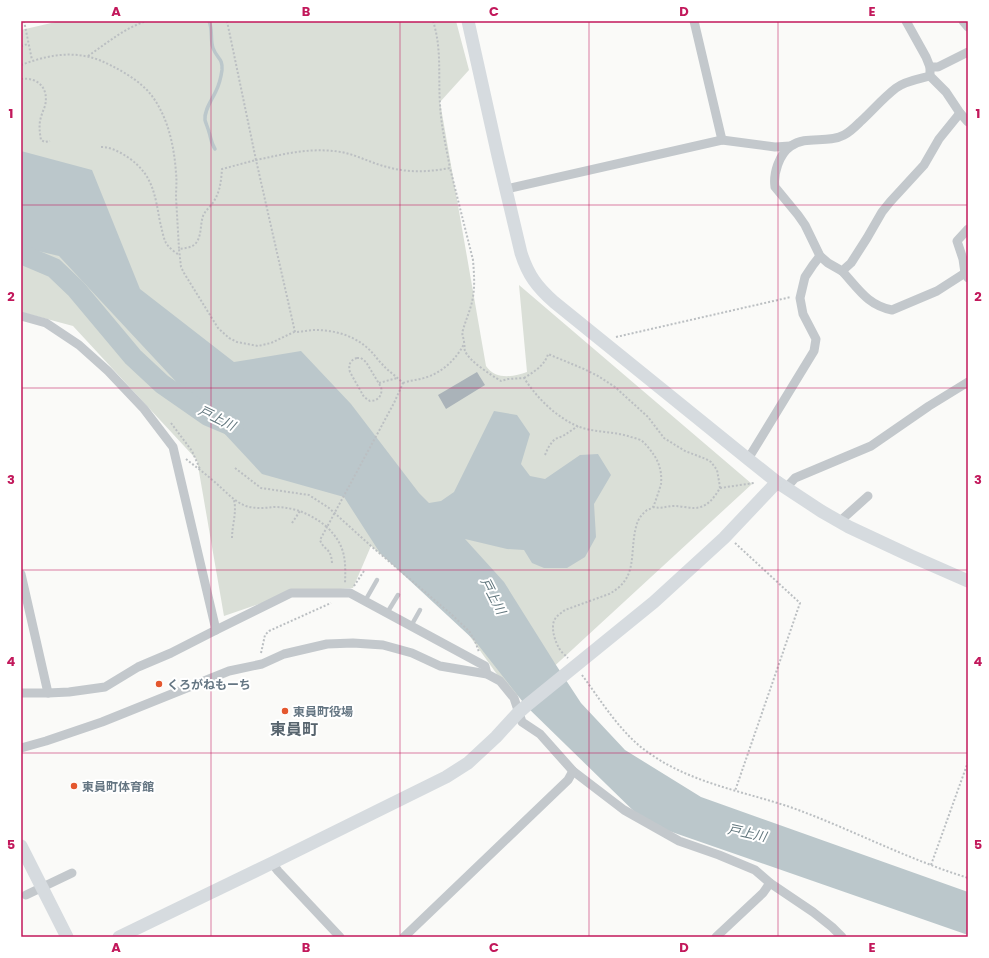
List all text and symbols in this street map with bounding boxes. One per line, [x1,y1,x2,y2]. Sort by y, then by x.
text: A [111,2,121,21]
text: B [302,2,311,21]
text: C [489,2,499,21]
text: D [679,2,689,21]
text: E [868,2,876,21]
text: 1 [9,104,13,123]
text: 1 [976,104,980,123]
text: 2 [7,287,15,306]
text: 2 [974,287,982,306]
water label: 戸上川 [195,401,240,436]
text: 3 [7,470,15,489]
text: 3 [974,470,982,489]
water label: 戸上川 [476,574,511,619]
text: 4 [7,652,16,671]
text: 4 [974,652,983,671]
place label: くろがねもーち [167,676,251,693]
marker: くろがねもーち [154,679,164,689]
place label: 東員町役場 [293,703,353,720]
marker: 東員町役場 [280,706,290,716]
district label: 東員町 [270,718,318,741]
place label: 東員町体育館 [82,778,154,795]
marker: 東員町体育館 [69,781,79,791]
water label: 戸上川 [726,820,770,847]
text: 5 [7,835,15,854]
text: 5 [974,835,982,854]
text: A [111,938,121,957]
text: B [302,938,311,957]
text: C [489,938,499,957]
text: D [679,938,689,957]
text: E [868,938,876,957]

